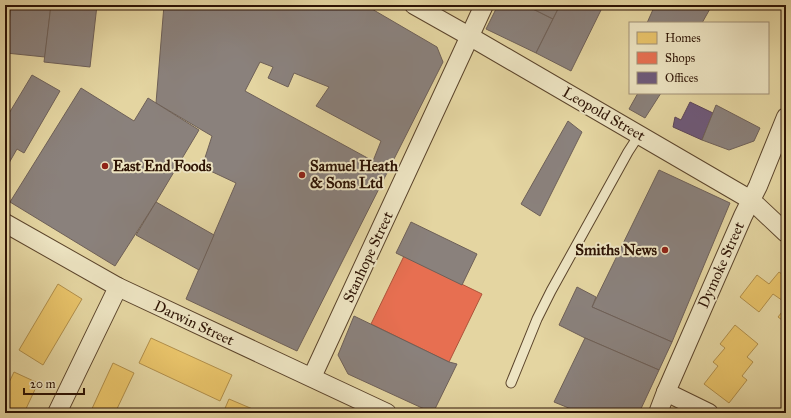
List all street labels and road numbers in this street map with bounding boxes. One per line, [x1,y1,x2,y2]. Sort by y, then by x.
street label: Leopold Street [560,83,649,145]
street label: Stanhope Street [339,208,397,305]
street label: Dymoke Street [694,218,748,311]
street label: Darwin Street [151,297,238,350]

